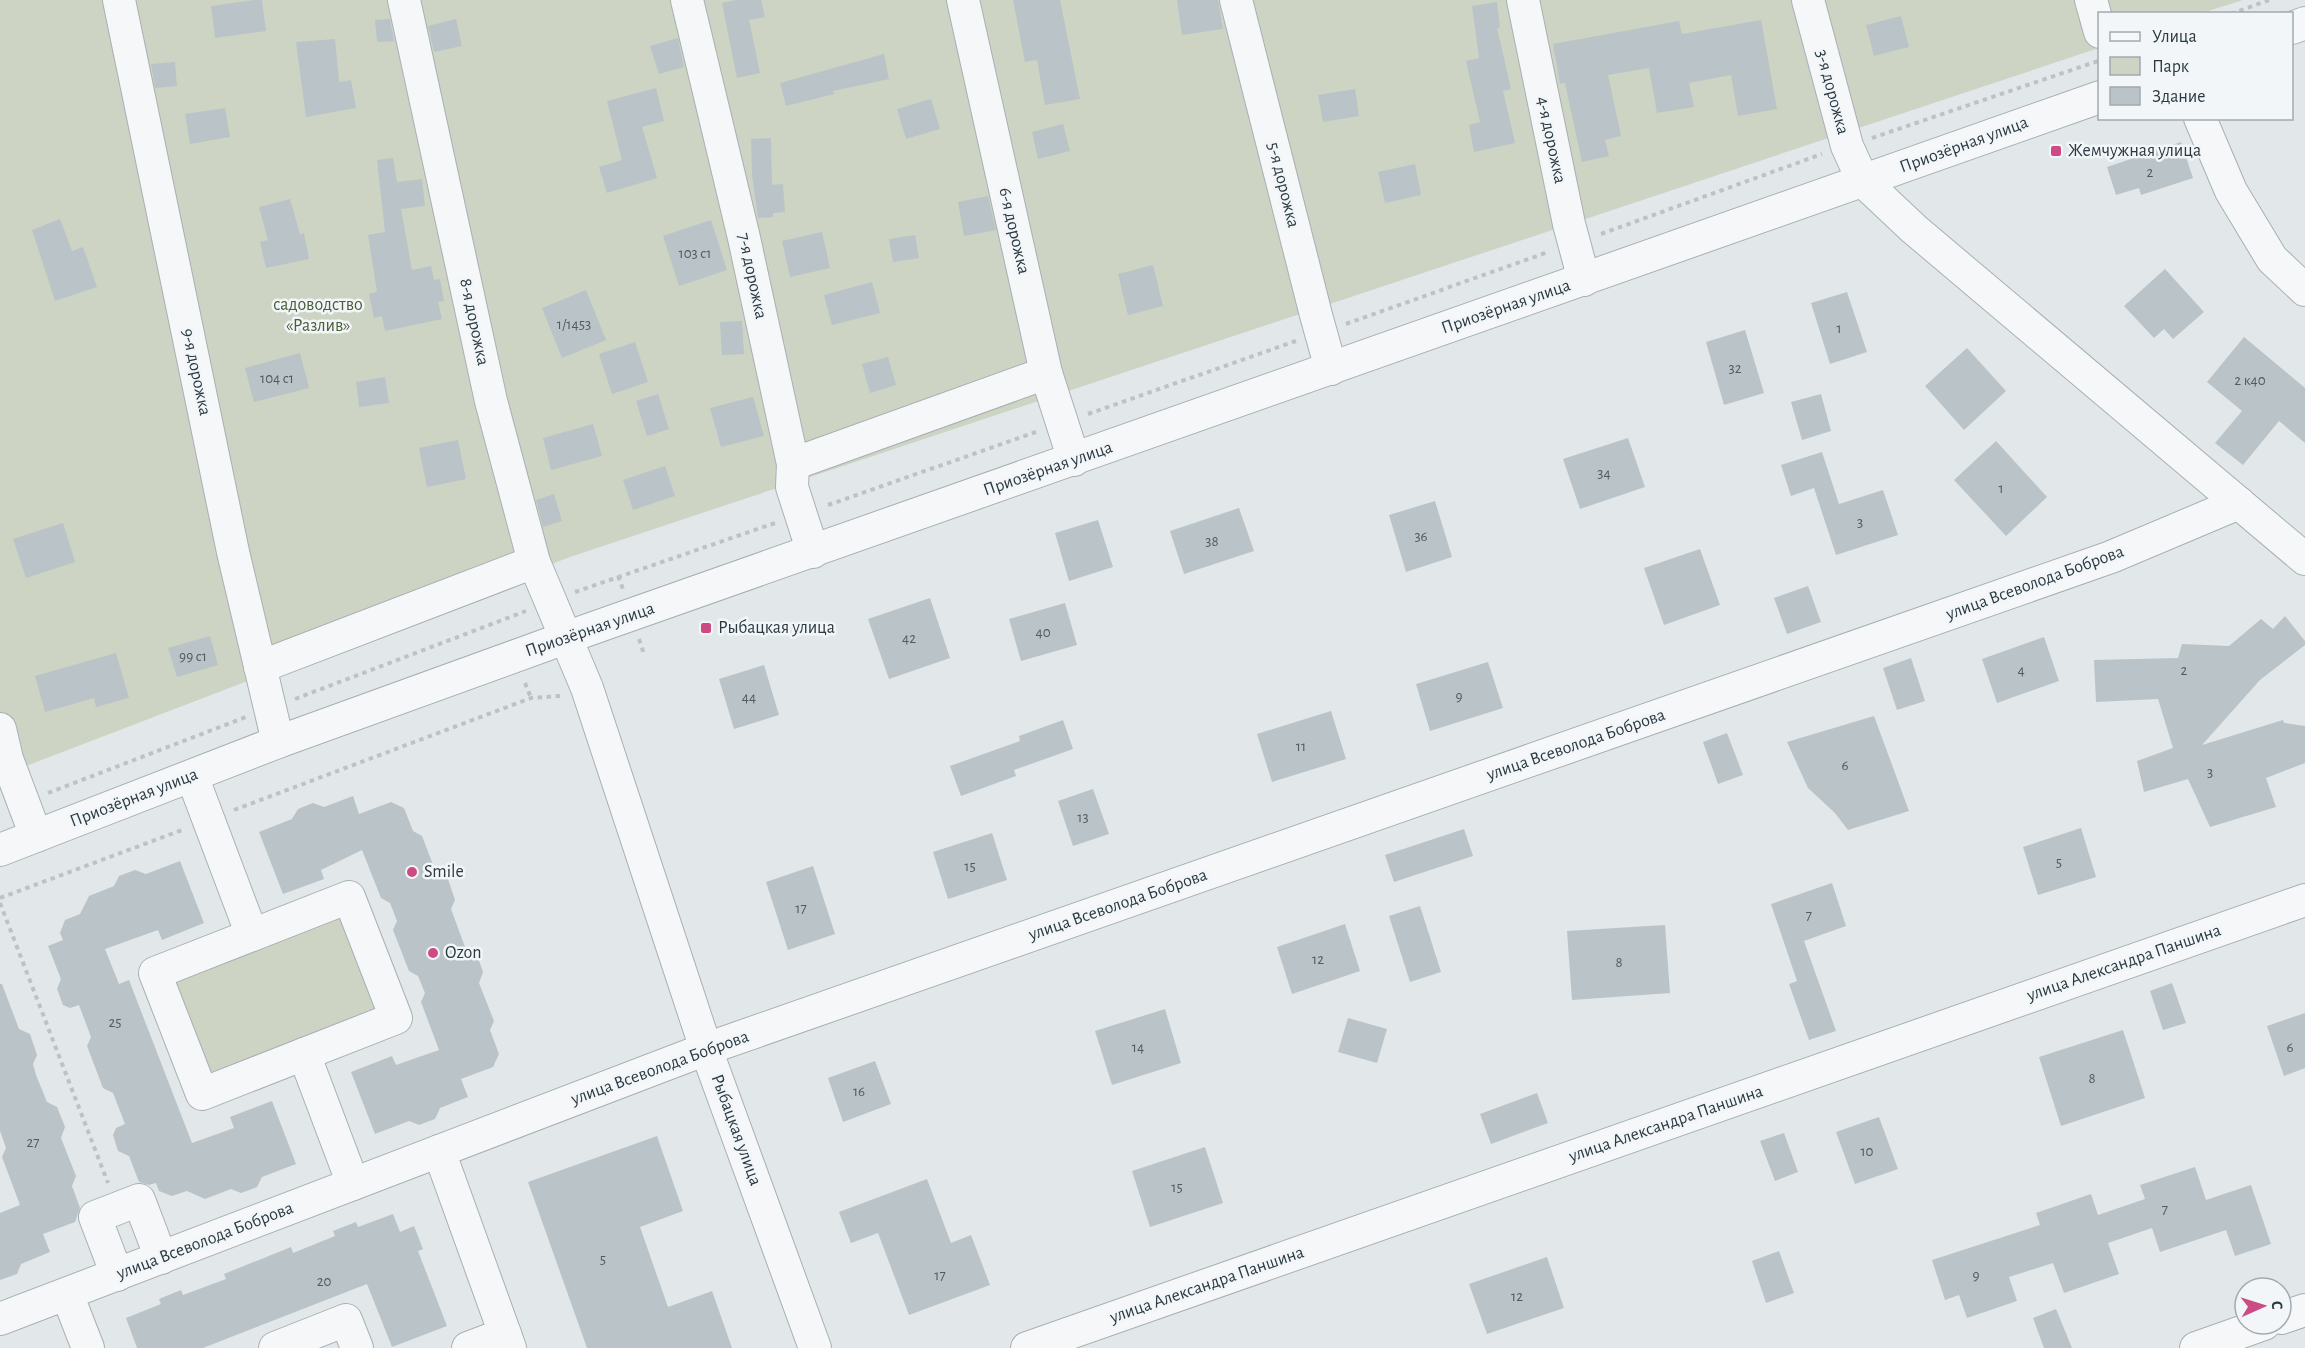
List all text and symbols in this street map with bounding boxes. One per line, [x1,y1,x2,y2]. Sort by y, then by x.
legend [2098,12,2293,120]
text: Улица [2152,28,2197,46]
street label: 3-я дорожка [1812,48,1852,136]
text: Парк [2152,58,2190,76]
text: Здание [2152,88,2206,106]
street label: 4-я дорожка [1533,95,1569,185]
street label: Приозёрная улица [1897,113,2031,177]
street label: 5-я дорожка [1264,140,1302,230]
place label: Жемчужная улица [2068,142,2201,160]
marker: Жемчужная улица [2049,144,2063,158]
house number: 2 [2147,165,2154,180]
street label: 6-я дорожка [995,186,1033,276]
street label: 7-я дорожка [734,231,770,321]
house number: 103 с1 [679,246,711,261]
street label: Приозёрная улица [1439,276,1573,338]
street label: 8-я дорожка [456,277,492,367]
park label: садоводство «Разлив» [273,296,363,335]
house number: 1/1453 [557,317,591,332]
house number: 1 [1836,321,1842,336]
street label: 9-я дорожка [178,327,214,417]
house number: 32 [1728,361,1742,376]
house number: 104 с1 [260,371,294,386]
house number: 2 к40 [2234,373,2266,388]
street label: Приозёрная улица [981,438,1115,500]
house number: 34 [1597,466,1611,481]
house number: 1 [1998,481,2004,496]
house number: 3 [1857,515,1863,530]
house number: 36 [1414,529,1428,544]
house number: 38 [1205,534,1219,549]
street label: улица Всеволода Боброва [1942,541,2126,624]
street label: Приозёрная улица [523,599,657,661]
place label: Рыбацкая улица [718,618,835,637]
marker: Рыбацкая улица [699,621,713,635]
house number: 40 [1035,625,1051,640]
house number: 42 [902,631,916,646]
house number: 99 с1 [179,649,207,664]
house number: 4 [2017,663,2025,678]
house number: 2 [2181,663,2188,678]
house number: 9 [1455,689,1463,704]
house number: 44 [742,690,756,705]
street label: улица Всеволода Боброва [1483,705,1668,784]
house number: 11 [1296,739,1306,754]
house number: 6 [1841,758,1849,773]
street label: Приозёрная улица [68,765,200,831]
house number: 3 [2207,765,2213,780]
house number: 13 [1077,810,1089,825]
house number: 5 [2056,855,2062,870]
house number: 15 [964,859,976,874]
place label: Smile [424,863,464,881]
marker: Smile [405,865,419,879]
street label: улица Всеволода Боброва [1025,865,1210,944]
house number: 17 [795,901,807,916]
house number: 7 [1806,908,1812,923]
street label: улица Александра Паншина [2024,921,2223,1005]
place label: Ozon [445,944,482,962]
marker: Ozon [426,946,440,960]
house number: 12 [1312,952,1324,967]
house number: 8 [1615,955,1623,970]
house number: 25 [108,1015,122,1030]
street label: улица Всеволода Боброва [567,1026,751,1109]
house number: 14 [1132,1040,1144,1055]
house number: 6 [2286,1040,2294,1055]
house number: 8 [2088,1071,2096,1086]
street label: Рыбацкая улица [708,1072,765,1188]
street label: улица Александра Паншина [1566,1082,1765,1166]
house number: 16 [853,1084,865,1099]
house number: 27 [26,1135,40,1150]
house number: 10 [1860,1144,1874,1159]
house number: 15 [1171,1180,1183,1195]
street label: улица Всеволода Боброва [113,1198,296,1283]
house number: 7 [2162,1202,2168,1217]
street label: улица Александра Паншина [1107,1243,1306,1327]
house number: 5 [600,1252,606,1267]
house number: 17 [934,1268,946,1283]
house number: 9 [1972,1268,1980,1283]
house number: 20 [317,1274,331,1289]
north arrow [2233,1276,2293,1336]
house number: 12 [1511,1289,1523,1304]
text: С [2269,1300,2285,1310]

